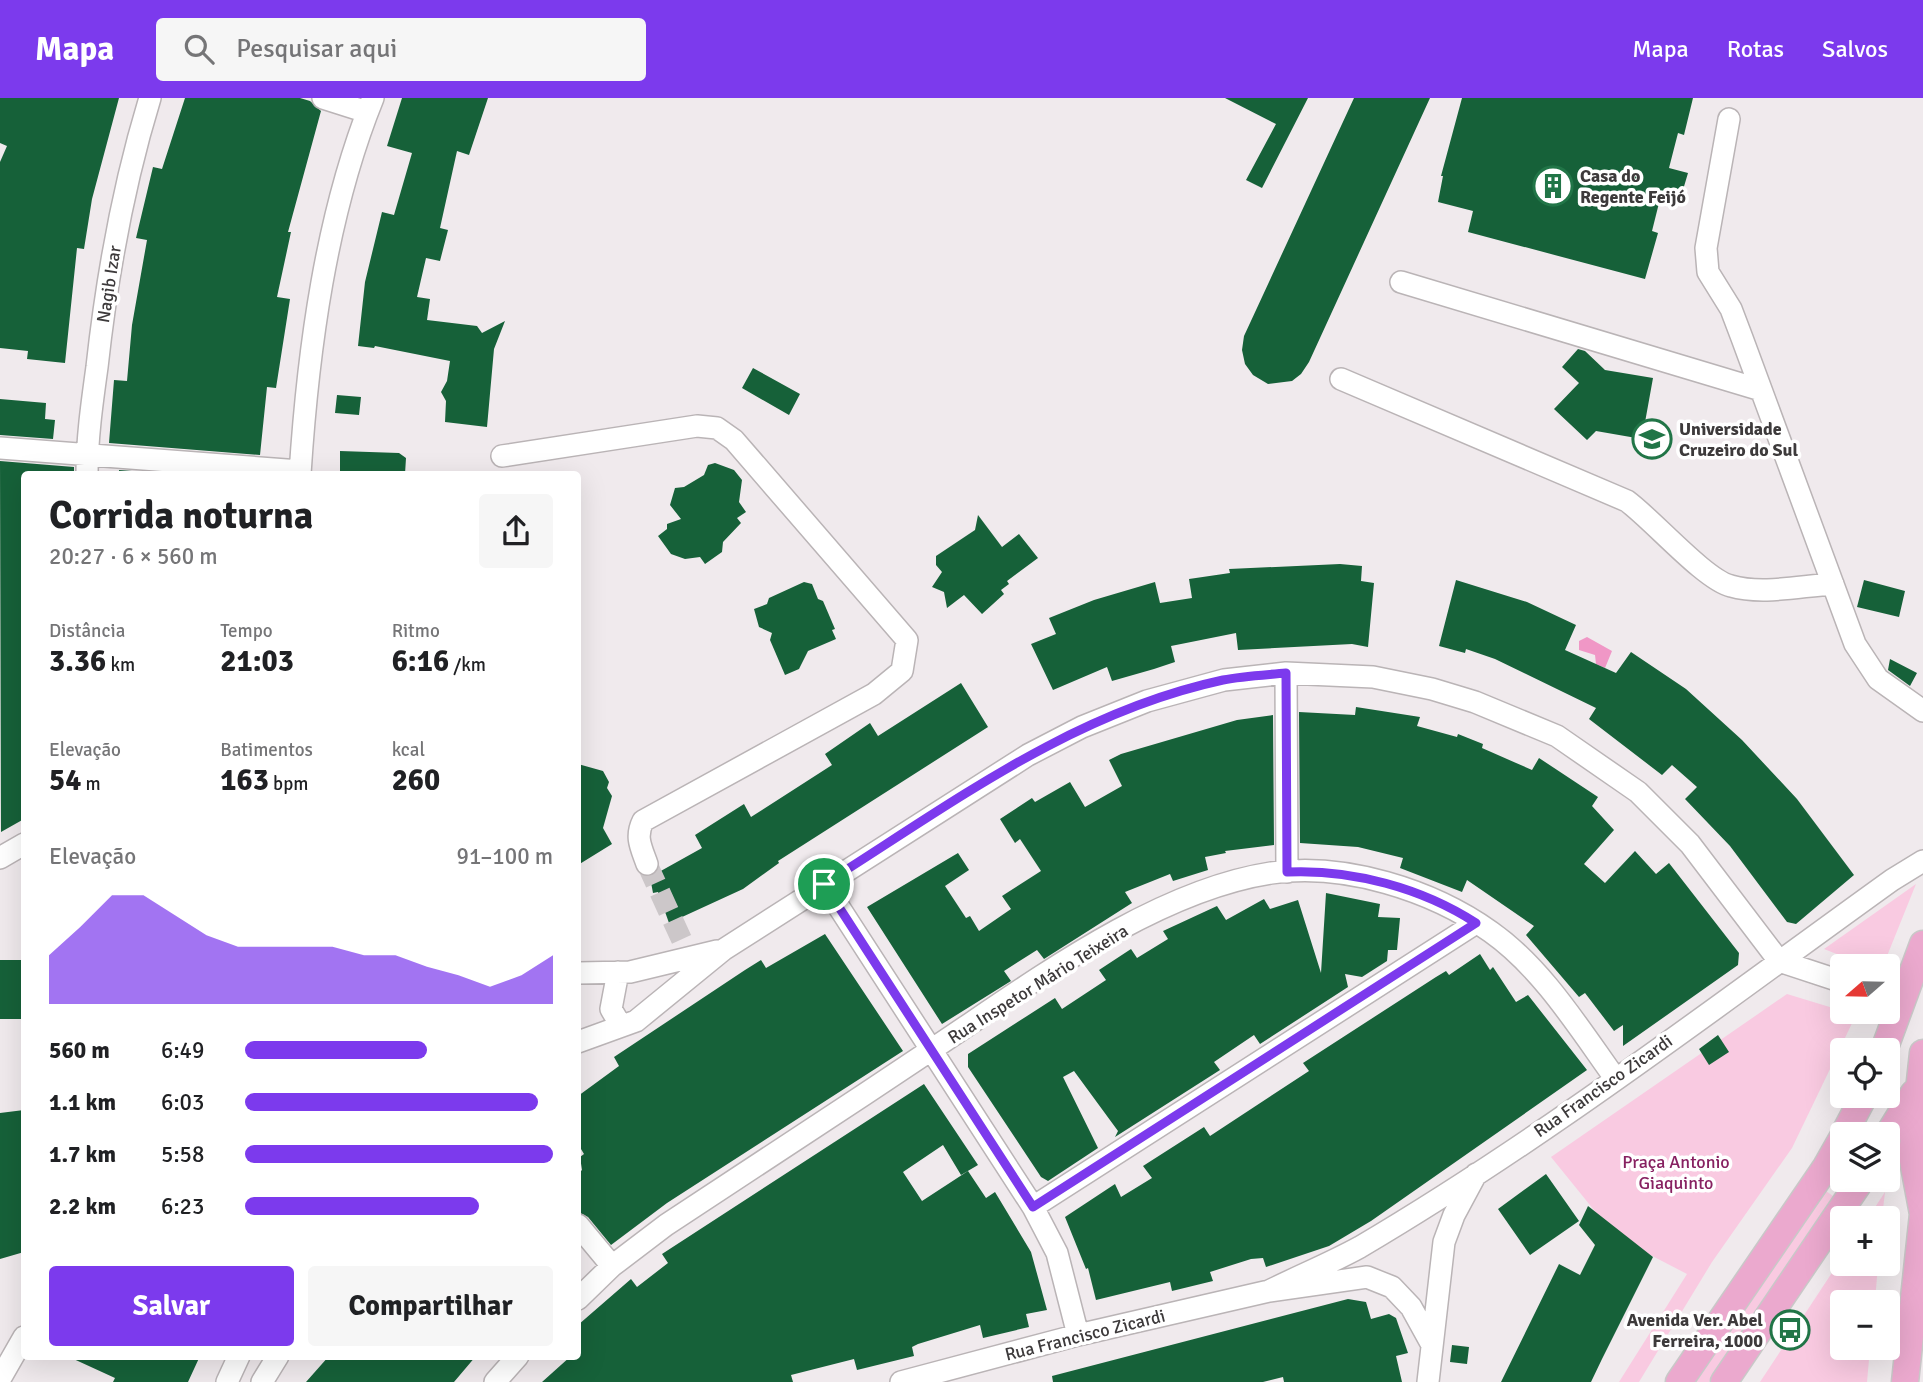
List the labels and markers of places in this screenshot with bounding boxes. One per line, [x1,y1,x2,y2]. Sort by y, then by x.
building icon: Casa do Regente Feijó [1532,165,1574,207]
place label: Casa do Regente Feijó [1580,165,1686,208]
school or university icon: Universidade Cruzeiro do Sul [1631,418,1673,460]
place label: Universidade Cruzeiro do Sul [1679,418,1798,461]
pin [794,854,854,914]
place label: Avenida Ver. Abel Ferreira, 1000 [1627,1309,1763,1352]
bus stop icon: Avenida Ver. Abel Ferreira, 1000 [1769,1309,1811,1351]

